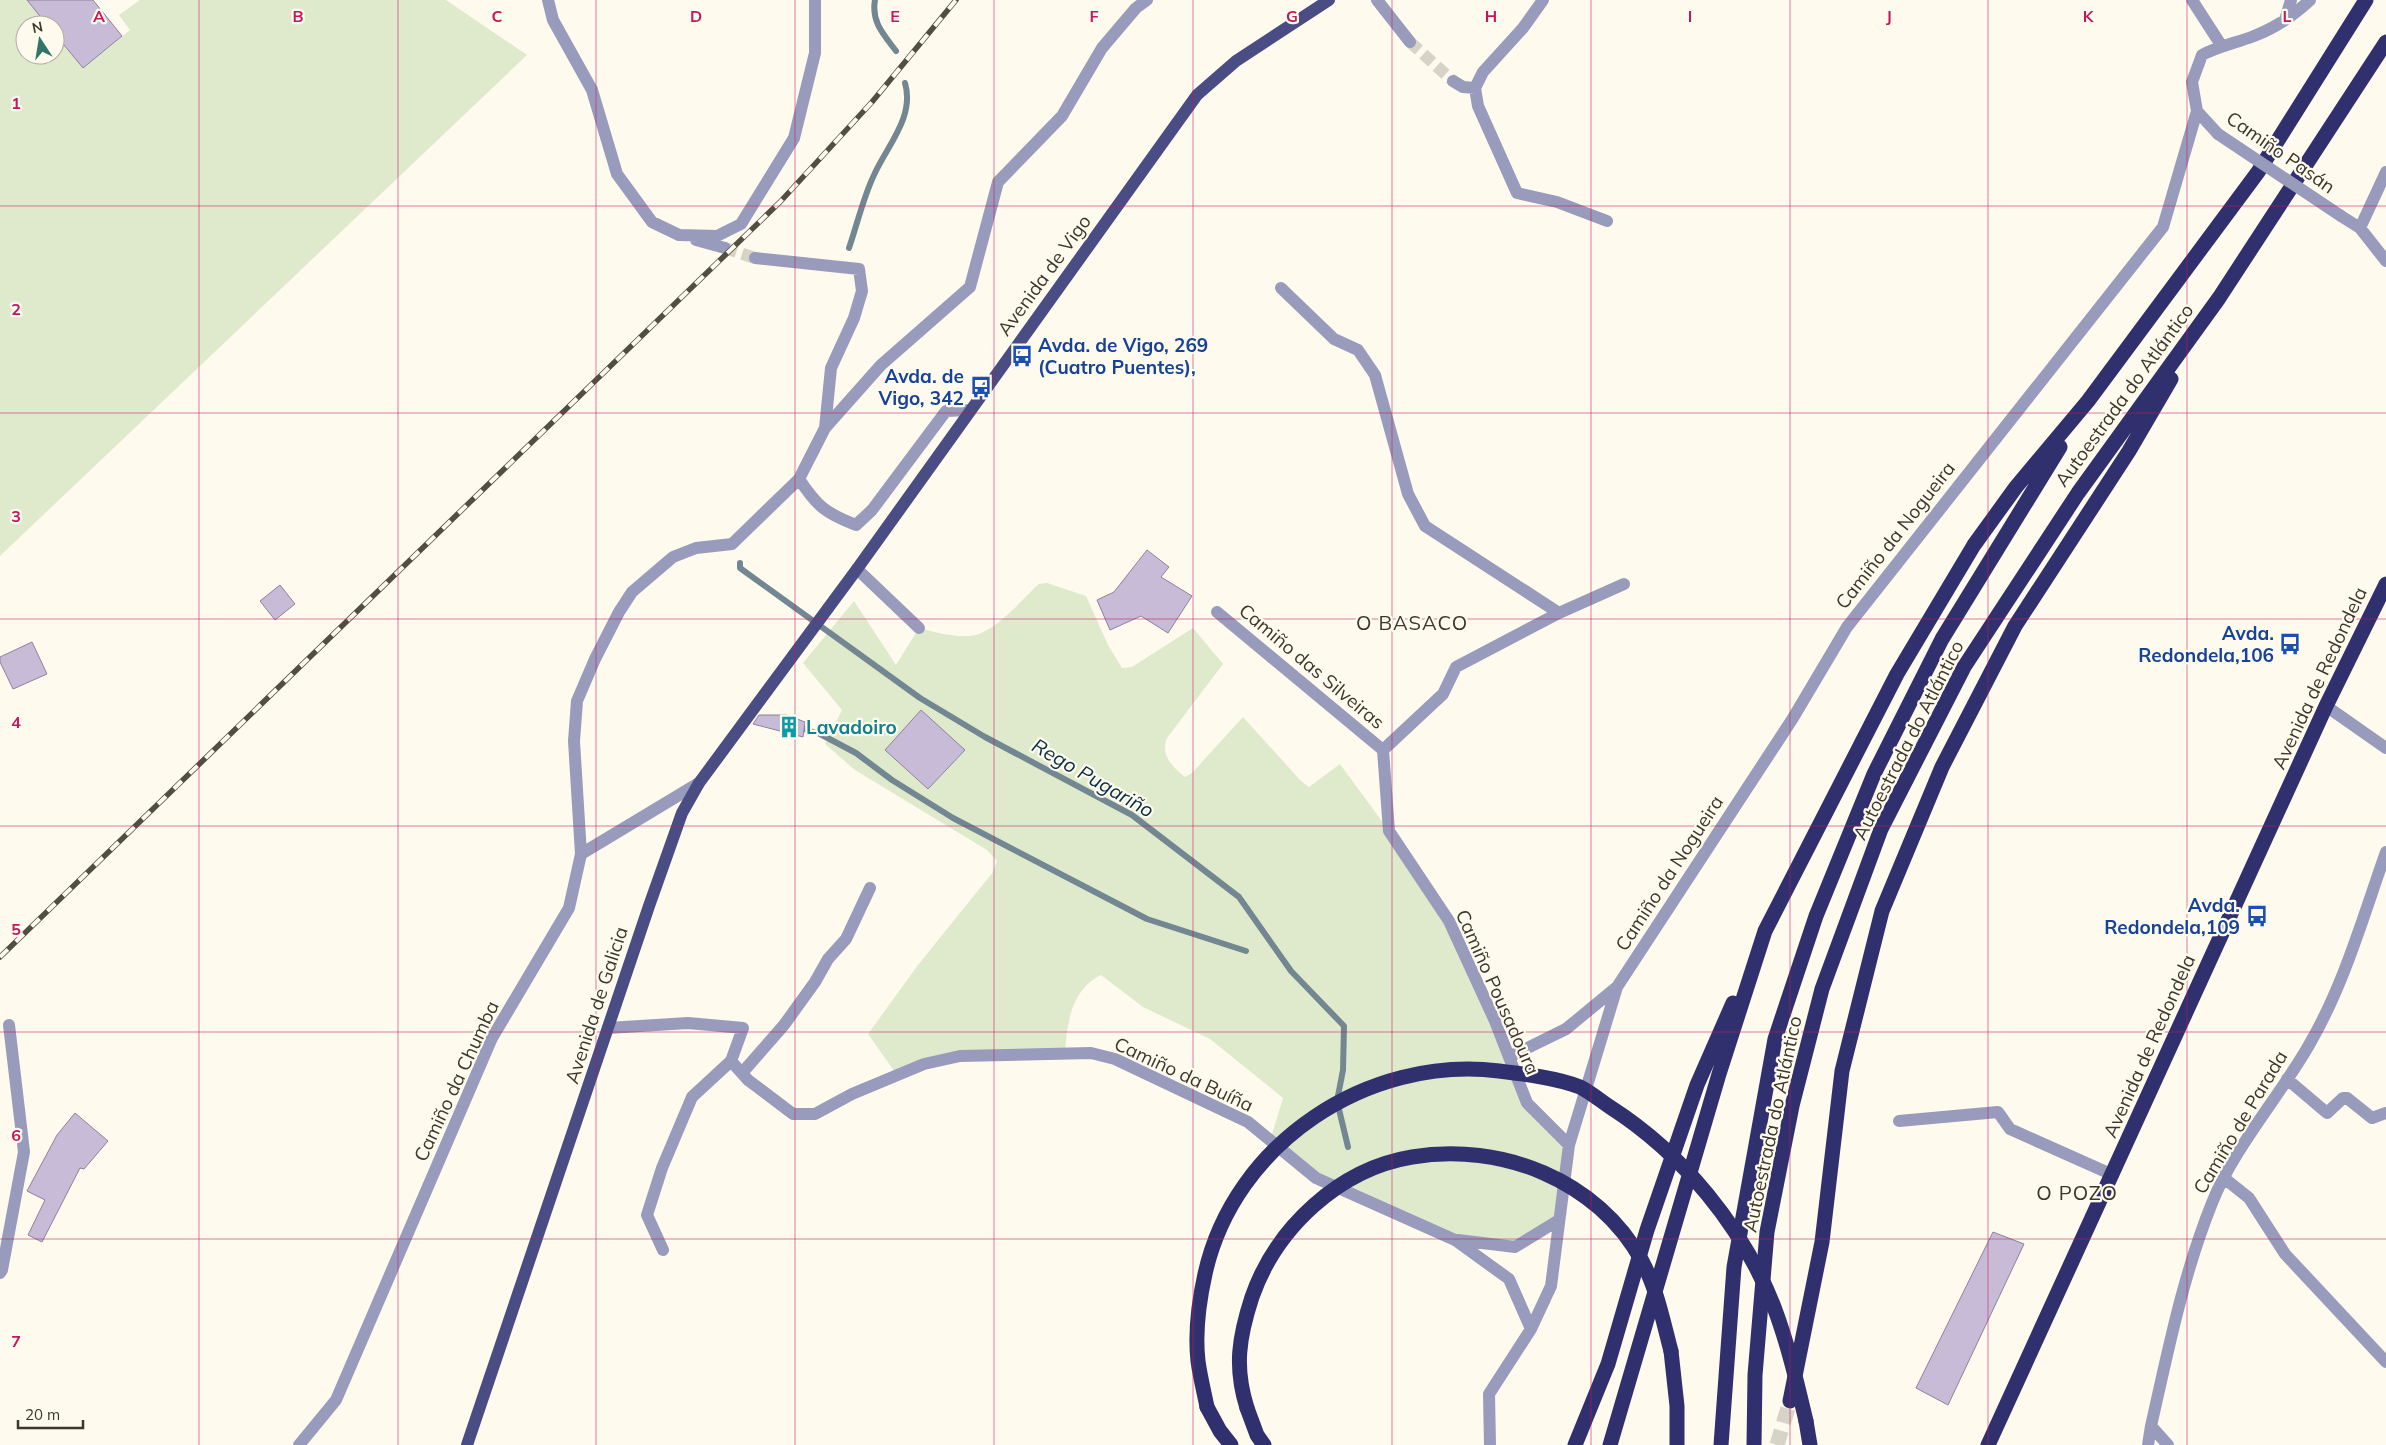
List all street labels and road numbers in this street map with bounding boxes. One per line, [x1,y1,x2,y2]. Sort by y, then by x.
street label: Camiño Pasán [2222,106,2340,198]
street label: Avenida de Vigo [992,210,1096,340]
street label: Autoestrada do Atlántico [2049,299,2199,491]
street label: Camiño da Nogueira [1830,456,1960,614]
street label: Avenida de Redondela [2266,583,2372,773]
street label: Camiño das Silveiras [1234,598,1390,734]
street label: Autoestrada do Atlántico [1847,636,1969,844]
street label: Camiño da Nogueira [1610,791,1728,955]
street label: Camiño Pousadoura [1451,906,1545,1078]
street label: Avenida de Galicia [559,924,633,1086]
street label: Avenida de Redondela [2098,951,2200,1141]
street label: Camiño da Chumba [408,997,504,1165]
street label: Autoestrada do Atlántico [1737,1014,1807,1234]
street label: Camiño da Buíña [1111,1031,1257,1117]
street label: Camiño de Parada [2188,1046,2292,1198]

